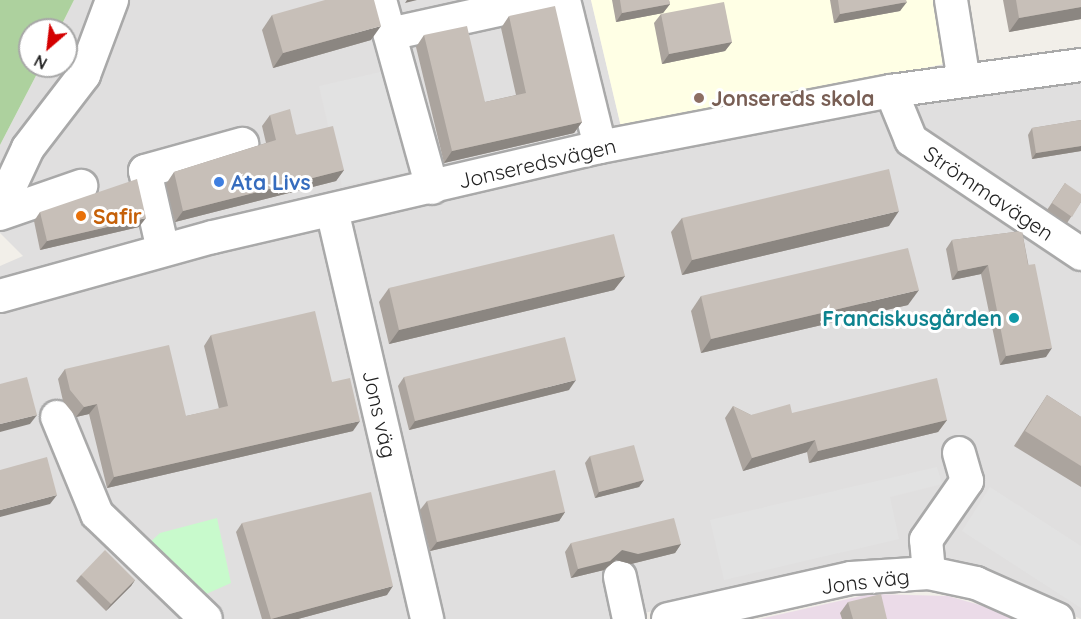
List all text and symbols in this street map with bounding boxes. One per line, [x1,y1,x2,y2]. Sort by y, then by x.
north arrow [18,18,78,78]
text: N [31,51,50,74]
place label: Jonsereds skola [711,85,875,111]
marker: Jonsereds skola [692,91,706,105]
street label: Jonseredsvägen [456,133,618,193]
street label: Strömmavägen [919,140,1059,246]
place label: Ata Livs [231,169,311,195]
marker: Ata Livs [212,175,226,189]
place label: Safir [93,203,142,229]
marker: Safir [74,209,88,223]
place label: Franciskusgården [822,305,1002,331]
marker: Franciskusgården [1007,311,1021,325]
street label: Jons väg [358,368,402,460]
street label: Jons väg [819,563,911,599]

